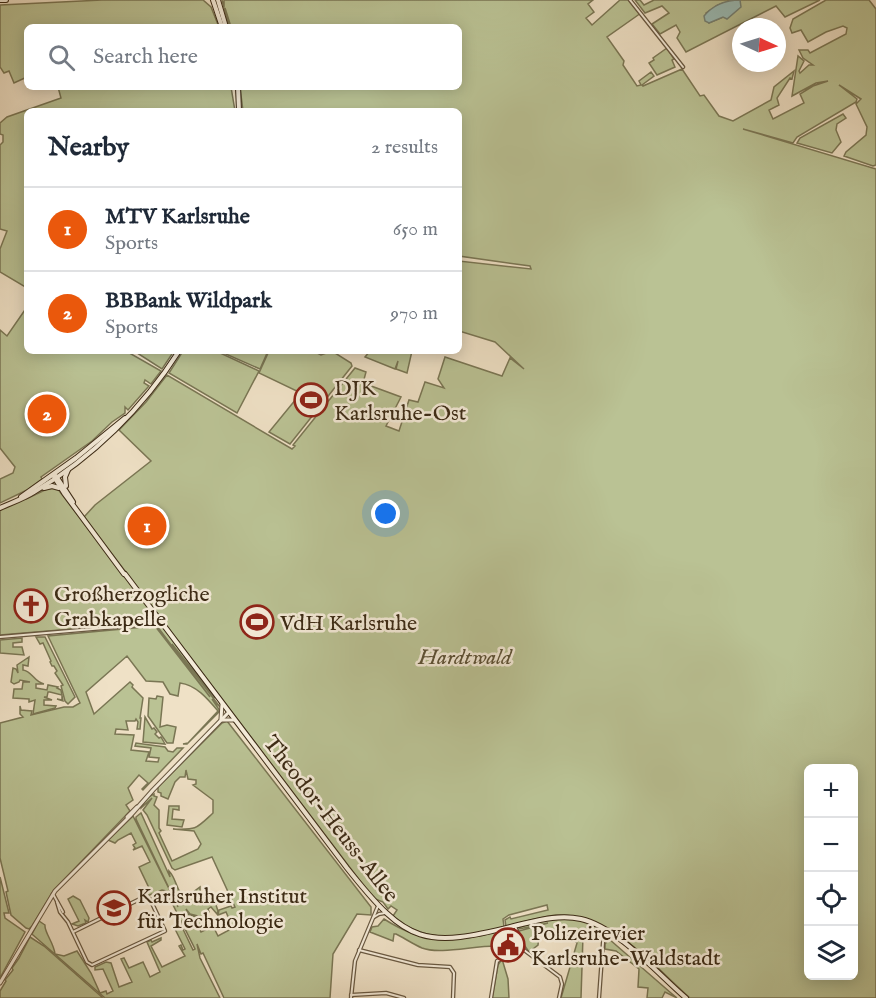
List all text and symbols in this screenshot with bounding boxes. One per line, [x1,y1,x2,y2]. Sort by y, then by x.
north arrow [732,18,786,72]
search box [24,24,462,90]
icon: search [45,41,78,74]
text: Search here [93,43,198,71]
text: Nearby [48,131,129,164]
text: 2 results [371,135,438,160]
text: MTV Karlsruhe [105,203,250,231]
text: 1 [64,217,71,242]
text: 650 m [393,217,438,242]
text: Sports [105,231,158,256]
text: BBBank Wildpark [105,287,272,315]
text: 2 [63,301,72,326]
text: 970 m [390,301,438,326]
text: Sports [105,315,158,340]
place label: DJK Karlsruhe-Ost [334,375,467,428]
sports icon: DJK Karlsruhe-Ost [293,382,329,418]
pin: 2 [28,392,66,436]
your location [371,499,400,528]
pin: 1 [128,504,166,548]
place label: Großherzogliche Grabkapelle [54,581,210,634]
church icon: Großherzogliche Grabkapelle [13,588,49,624]
sports icon: VdH Karlsruhe [239,604,275,640]
place label: VdH Karlsruhe [279,610,417,638]
park label: Hardtwald [417,644,513,672]
street label: Theodor-Heuss-Allee [256,730,404,908]
map controls [804,764,858,980]
button: + [804,764,858,818]
button: − [804,818,858,872]
button: locate [804,872,858,926]
place label: Karlsruher Institut für Technologie [137,883,308,936]
school or university icon: Karlsruher Institut für Technologie [96,890,132,926]
place label: Polizeirevier Karlsruhe-Waldstadt [531,920,721,973]
button: layers [804,926,858,980]
public building icon: Polizeirevier Karlsruhe-Waldstadt [490,927,526,963]

